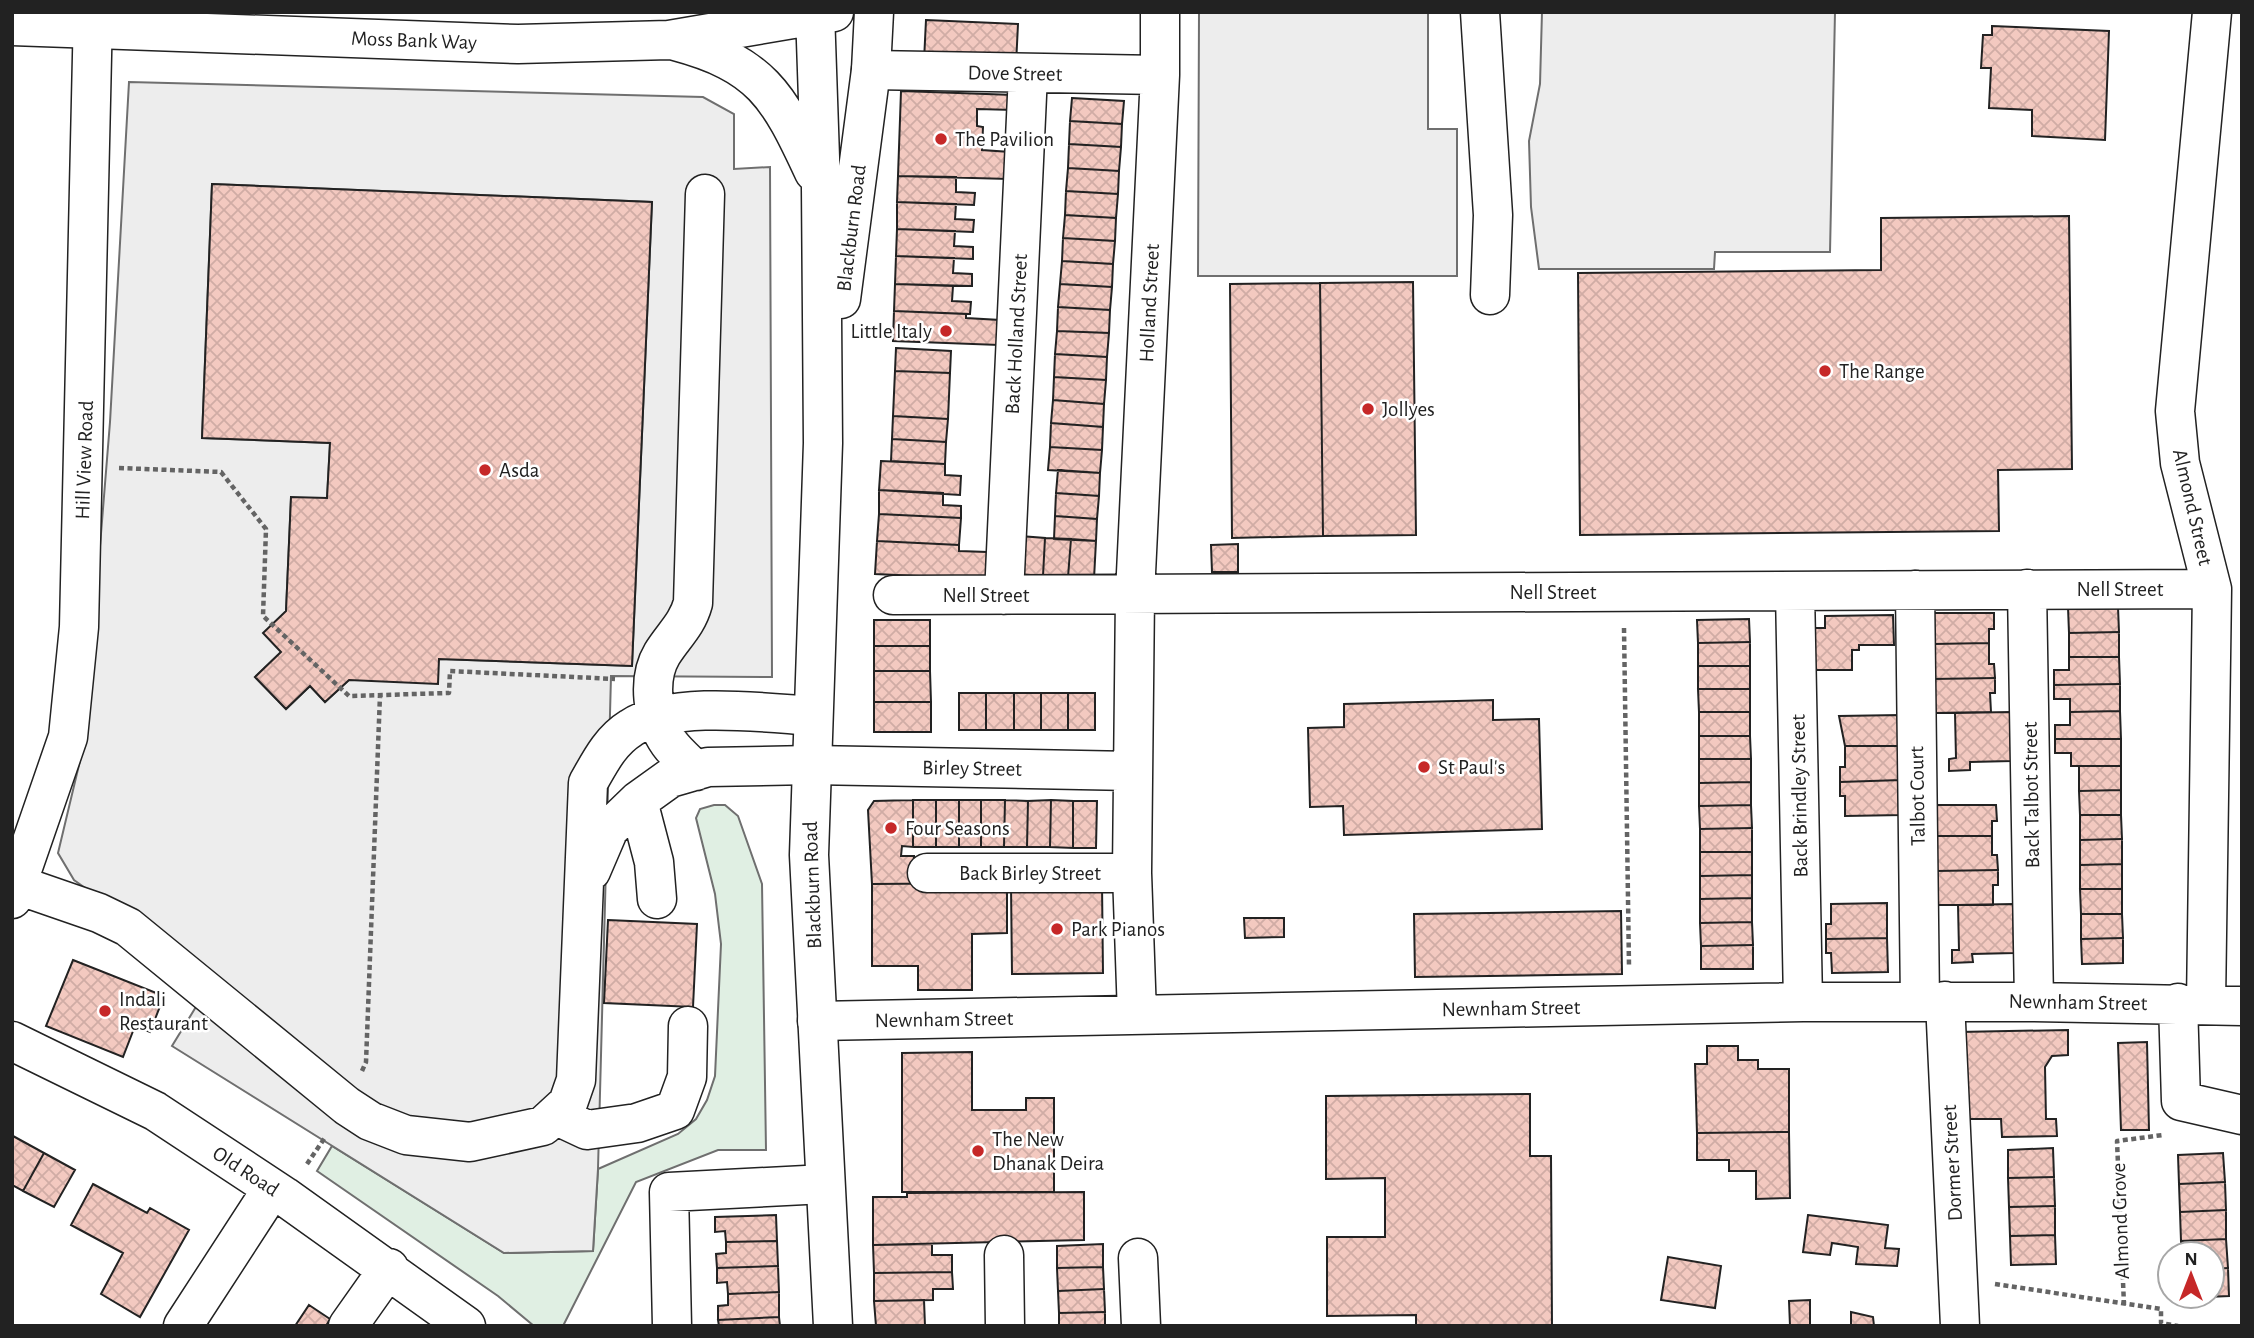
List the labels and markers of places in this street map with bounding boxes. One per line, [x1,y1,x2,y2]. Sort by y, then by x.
place label: The Pavilion [955,129,1054,150]
marker: The Pavilion [933,131,949,147]
place label: Little Italy [850,321,932,342]
marker: Little Italy [938,323,954,339]
place label: The Range [1839,361,1925,382]
marker: The Range [1817,363,1833,379]
place label: Jollyes [1382,399,1435,420]
marker: Jollyes [1360,401,1376,417]
place label: Asda [499,460,540,481]
marker: Asda [477,462,493,478]
place label: St Paul's [1438,757,1505,778]
marker: St Paul's [1416,759,1432,775]
place label: Four Seasons [905,818,1010,839]
marker: Four Seasons [883,820,899,836]
place label: Park Pianos [1071,919,1165,940]
marker: Park Pianos [1049,921,1065,937]
place label: Indali Restaurant [119,989,208,1034]
marker: Indali Restaurant [97,1003,113,1019]
place label: The New Dhanak Deira [992,1129,1104,1174]
marker: The New Dhanak Deira [970,1143,986,1159]

